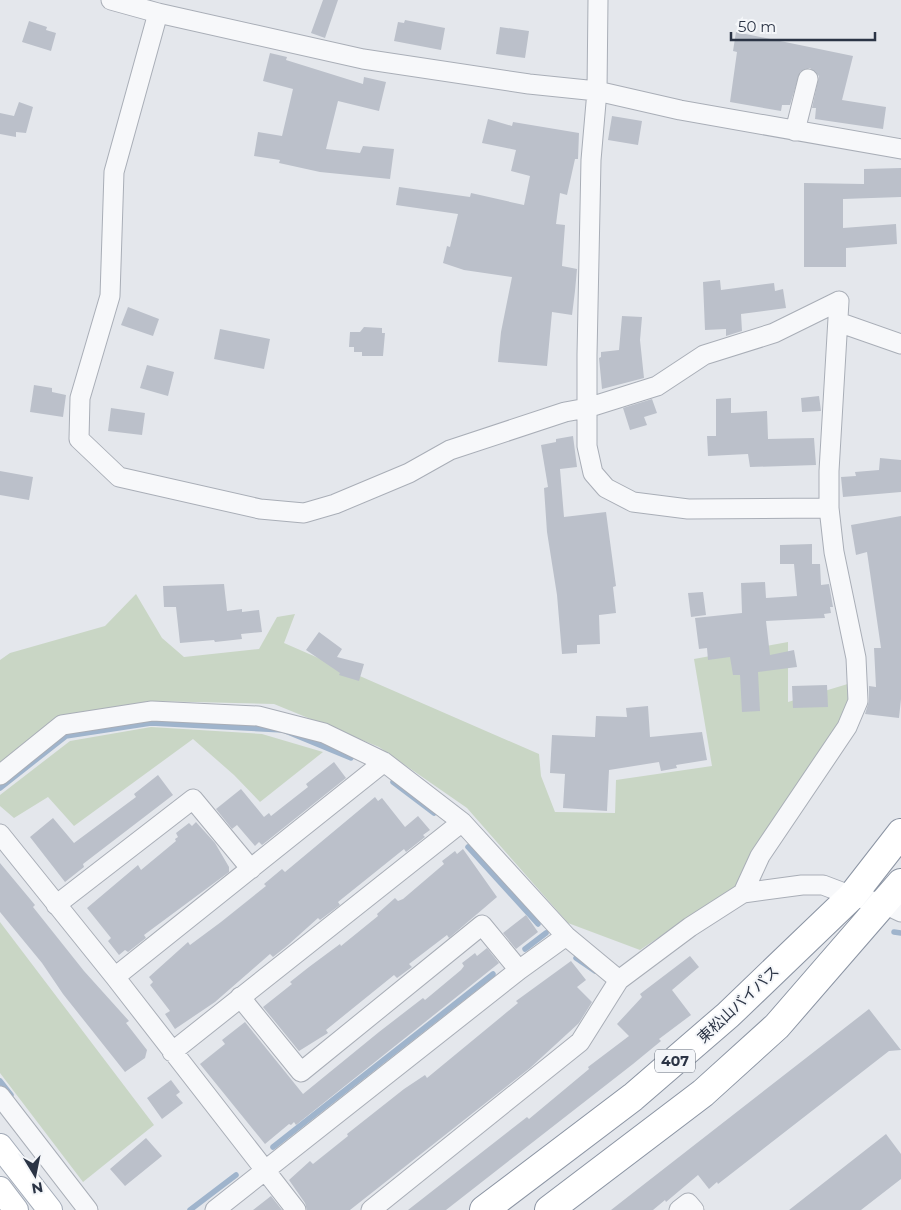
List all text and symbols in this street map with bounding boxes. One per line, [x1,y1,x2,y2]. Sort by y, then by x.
scale bar [731,10,875,42]
text: 50 m [738,17,776,36]
street label: 東松山バイパス [693,961,783,1047]
road number: 407 [655,1050,695,1072]
north arrow [10,1150,60,1200]
text: N [30,1178,44,1198]

